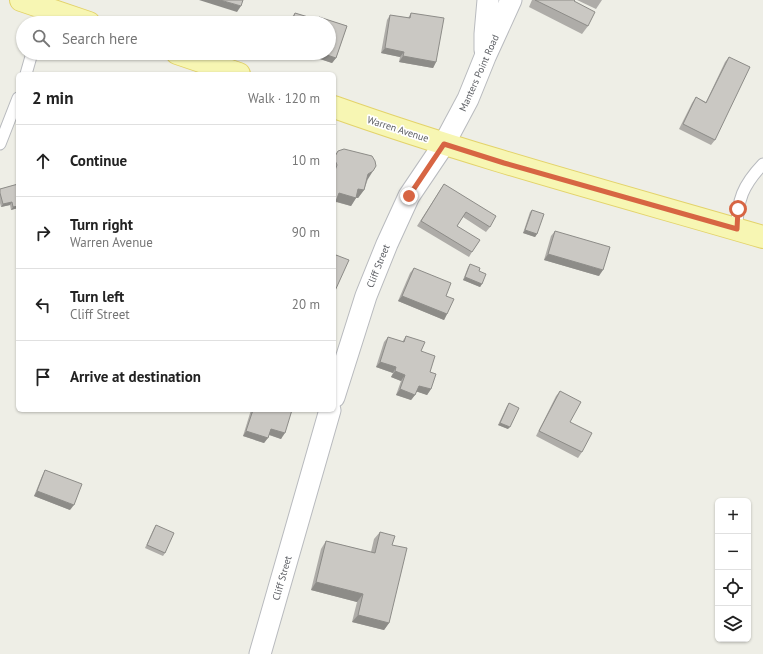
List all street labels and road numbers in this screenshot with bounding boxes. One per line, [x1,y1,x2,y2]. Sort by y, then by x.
street label: Manters Point Road [456,32,502,114]
street label: Warren Avenue [366,113,430,145]
street label: Cliff Street [363,242,393,290]
street label: Cliff Street [269,554,295,602]

